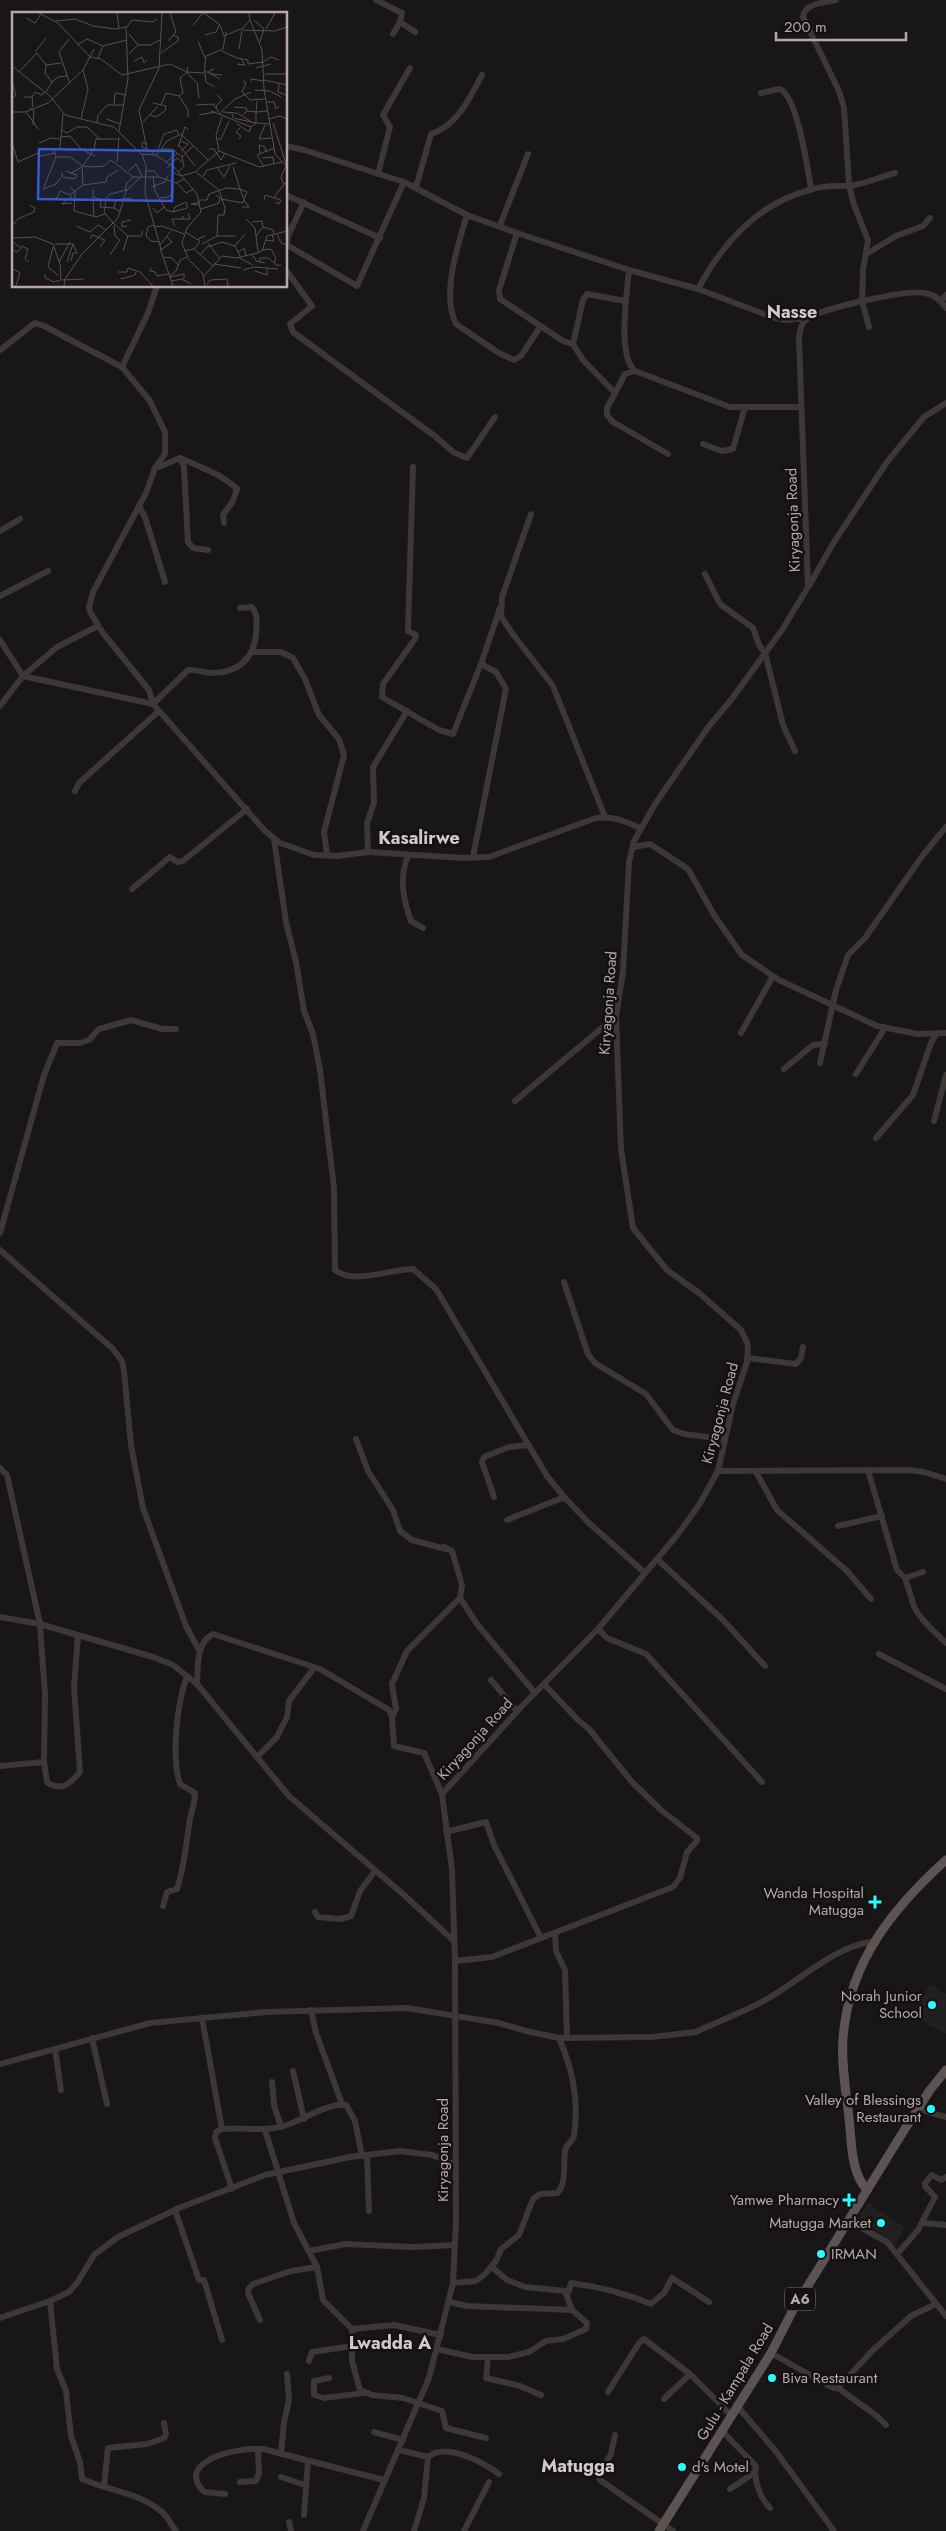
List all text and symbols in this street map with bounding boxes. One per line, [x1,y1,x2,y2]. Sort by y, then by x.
scale bar [776,10,906,42]
inset map [12,12,288,288]
text: 200 m [784,16,827,38]
district label: Nasse [767,299,817,325]
street label: Kiryagonja Road [780,468,806,572]
district label: Kasalirwe [378,825,460,851]
street label: Kiryagonja Road [593,950,623,1056]
street label: Kiryagonja Road [696,1360,744,1466]
street label: Kiryagonja Road [432,1693,518,1785]
place label: Wanda Hospital Matugga [764,1882,864,1921]
marker: Wanda Hospital Matugga [868,1895,882,1909]
place label: Norah Junior School [841,1985,923,2024]
marker: Norah Junior School [926,1999,938,2011]
place label: Valley of Blessings Restaurant [805,2089,921,2128]
street label: Kiryagonja Road [432,2098,454,2202]
marker: Valley of Blessings Restaurant [925,2103,937,2115]
place label: Yamwe Pharmacy [730,2189,839,2211]
marker: Yamwe Pharmacy [843,2194,855,2206]
place label: Matugga Market [769,2212,871,2234]
marker: Matugga Market [875,2217,887,2229]
place label: IRMAN [831,2243,877,2265]
marker: IRMAN [815,2248,827,2260]
road number: A6 [785,2288,815,2310]
street label: Gulu - Kampala Road [691,2319,779,2445]
district label: Lwadda A [349,2330,432,2356]
place label: Biva Restaurant [782,2367,878,2389]
marker: Biva Restaurant [766,2372,778,2384]
district label: Matugga [541,2453,615,2479]
place label: d's Motel [692,2456,749,2478]
marker: d's Motel [676,2461,688,2473]

